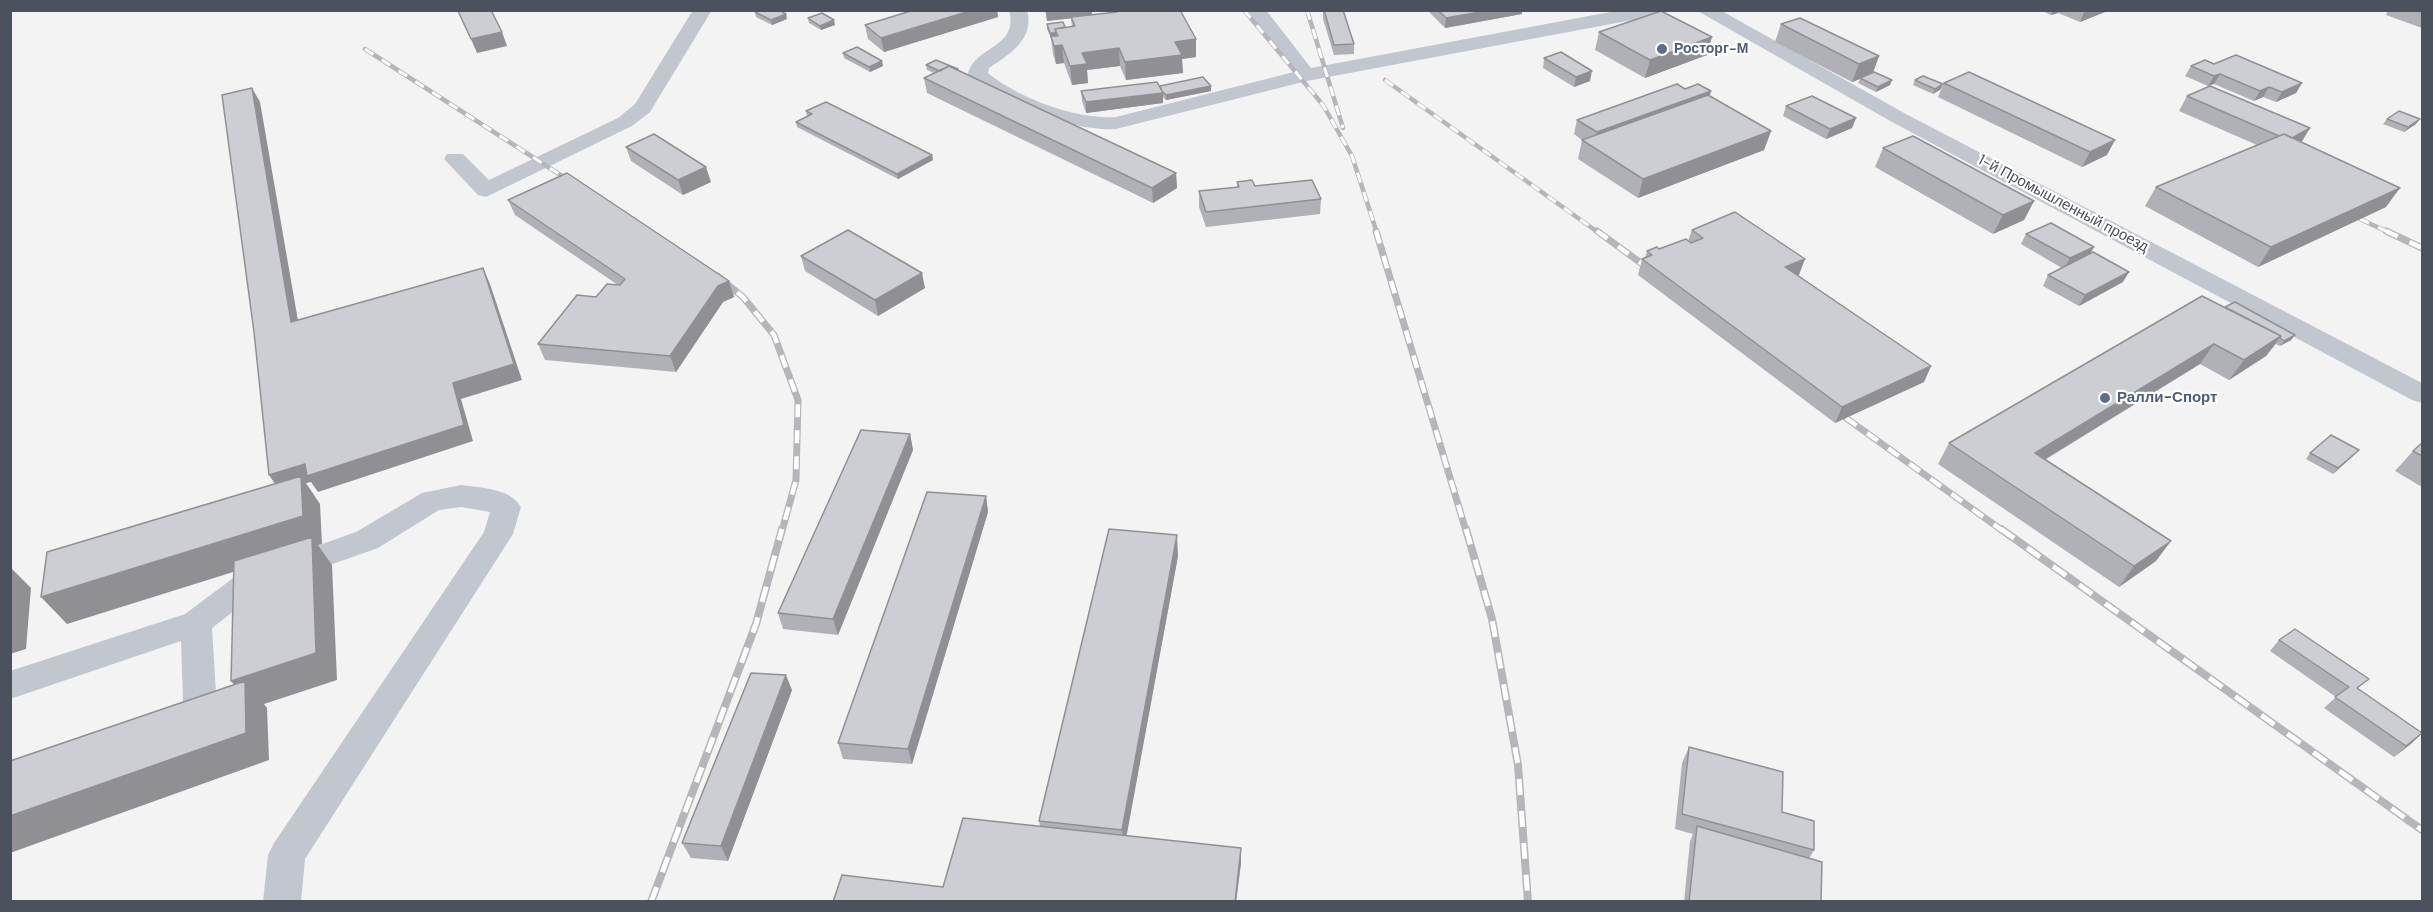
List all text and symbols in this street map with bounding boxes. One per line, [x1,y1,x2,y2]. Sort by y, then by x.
place label: Росторг-М [1674,41,1748,57]
marker: Росторг-М [1655,42,1669,56]
street label: 1-й Промышленный проезд [1975,151,2151,257]
place label: Ралли-Спорт [2117,389,2217,407]
marker: Ралли-Спорт [2098,391,2112,405]

